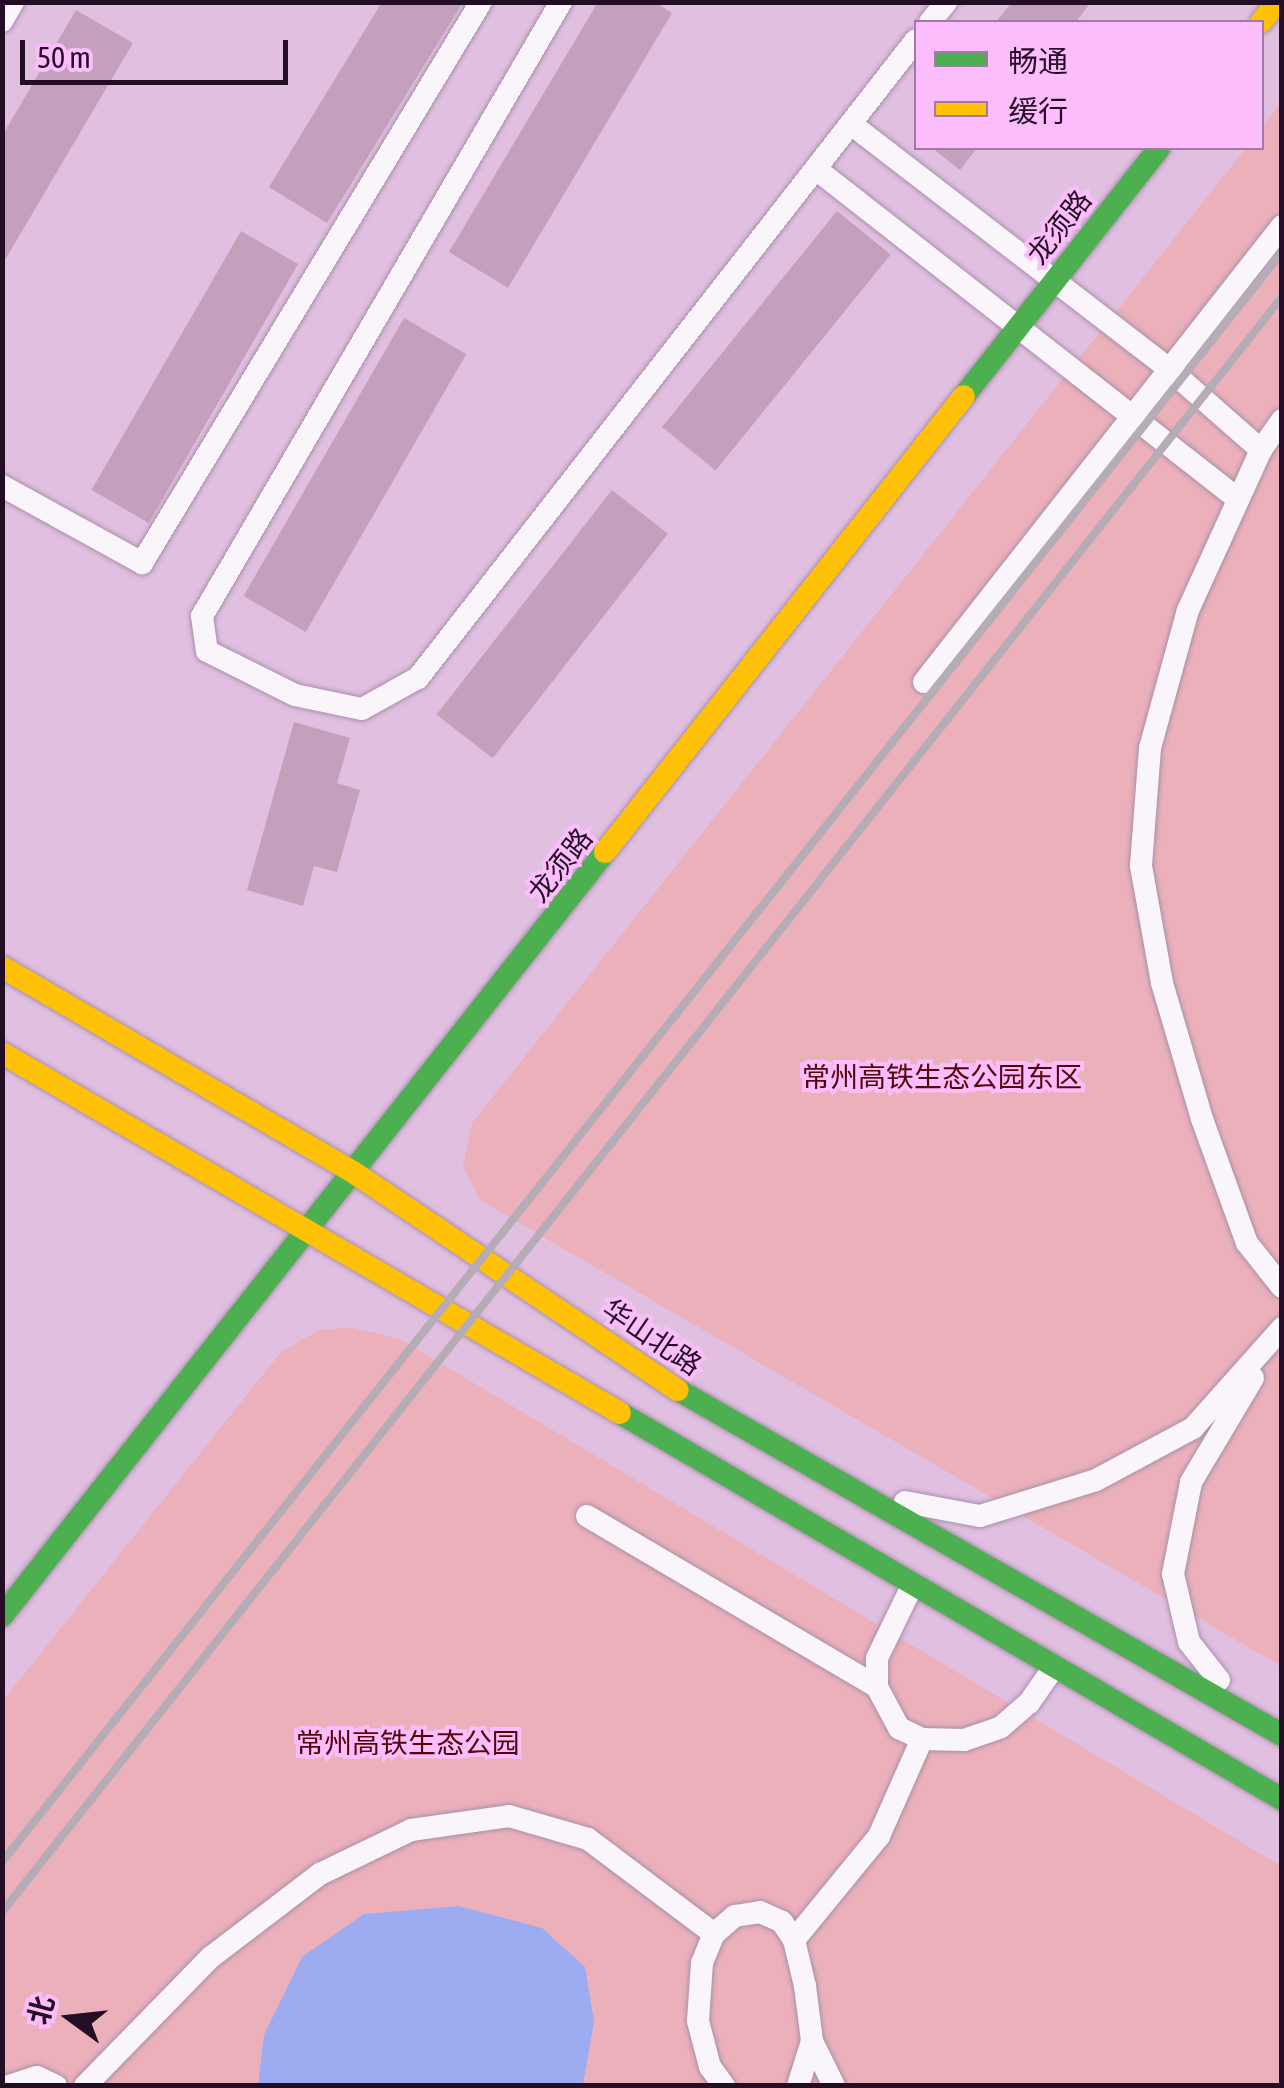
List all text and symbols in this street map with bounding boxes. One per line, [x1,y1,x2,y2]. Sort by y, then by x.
scale bar [25,20,292,82]
legend [914,20,1264,150]
text: 50 m [37,40,91,74]
text: 畅通 [1008,44,1068,78]
text: 缓行 [1008,94,1068,128]
street label: 龙须路 [1020,184,1098,270]
street label: 龙须路 [521,822,599,908]
park label: 常州高铁生态公园东区 [802,1060,1082,1094]
street label: 华山北路 [596,1292,708,1382]
park label: 常州高铁生态公园 [296,1726,520,1760]
north arrow [20,1968,120,2068]
text: 北 [22,1993,60,2028]

